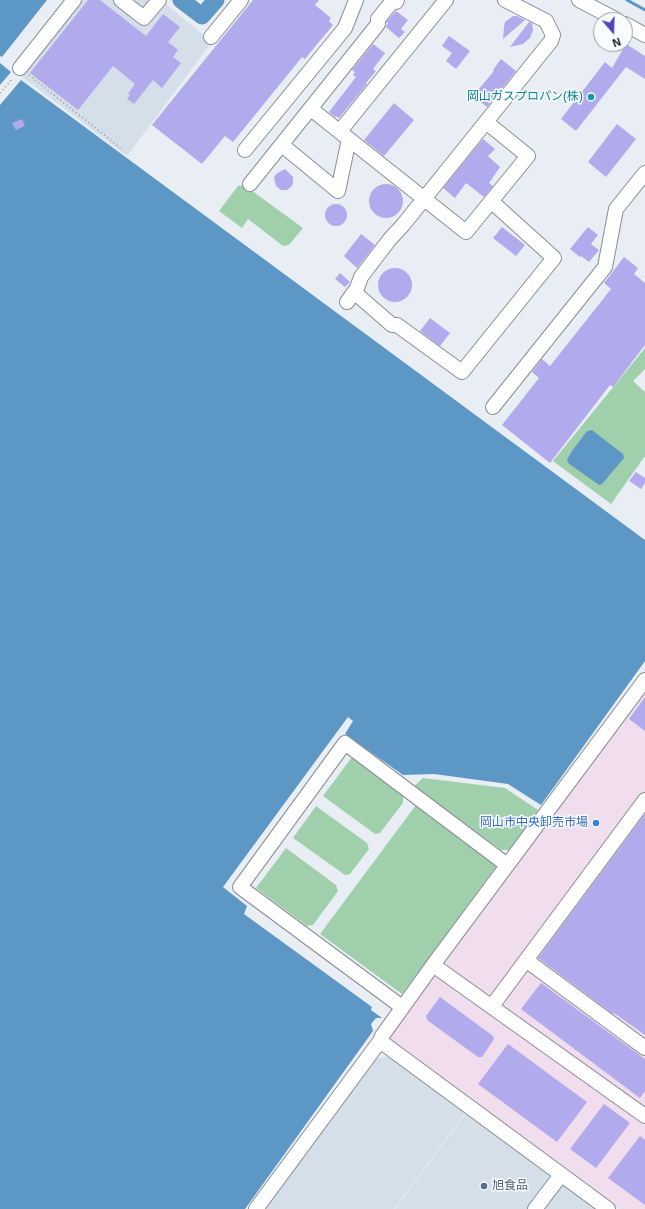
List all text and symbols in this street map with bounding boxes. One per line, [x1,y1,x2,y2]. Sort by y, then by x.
north arrow [593,12,633,52]
text: N [611,35,622,49]
place label: 岡山ガスプロパン(株) [467,90,583,104]
marker: 岡山ガスプロパン(株) [586,92,596,102]
place label: 岡山市中央卸売市場 [480,816,588,830]
marker: 岡山市中央卸売市場 [591,818,601,828]
place label: 旭食品 [492,1179,528,1193]
marker: 旭食品 [479,1181,489,1191]

